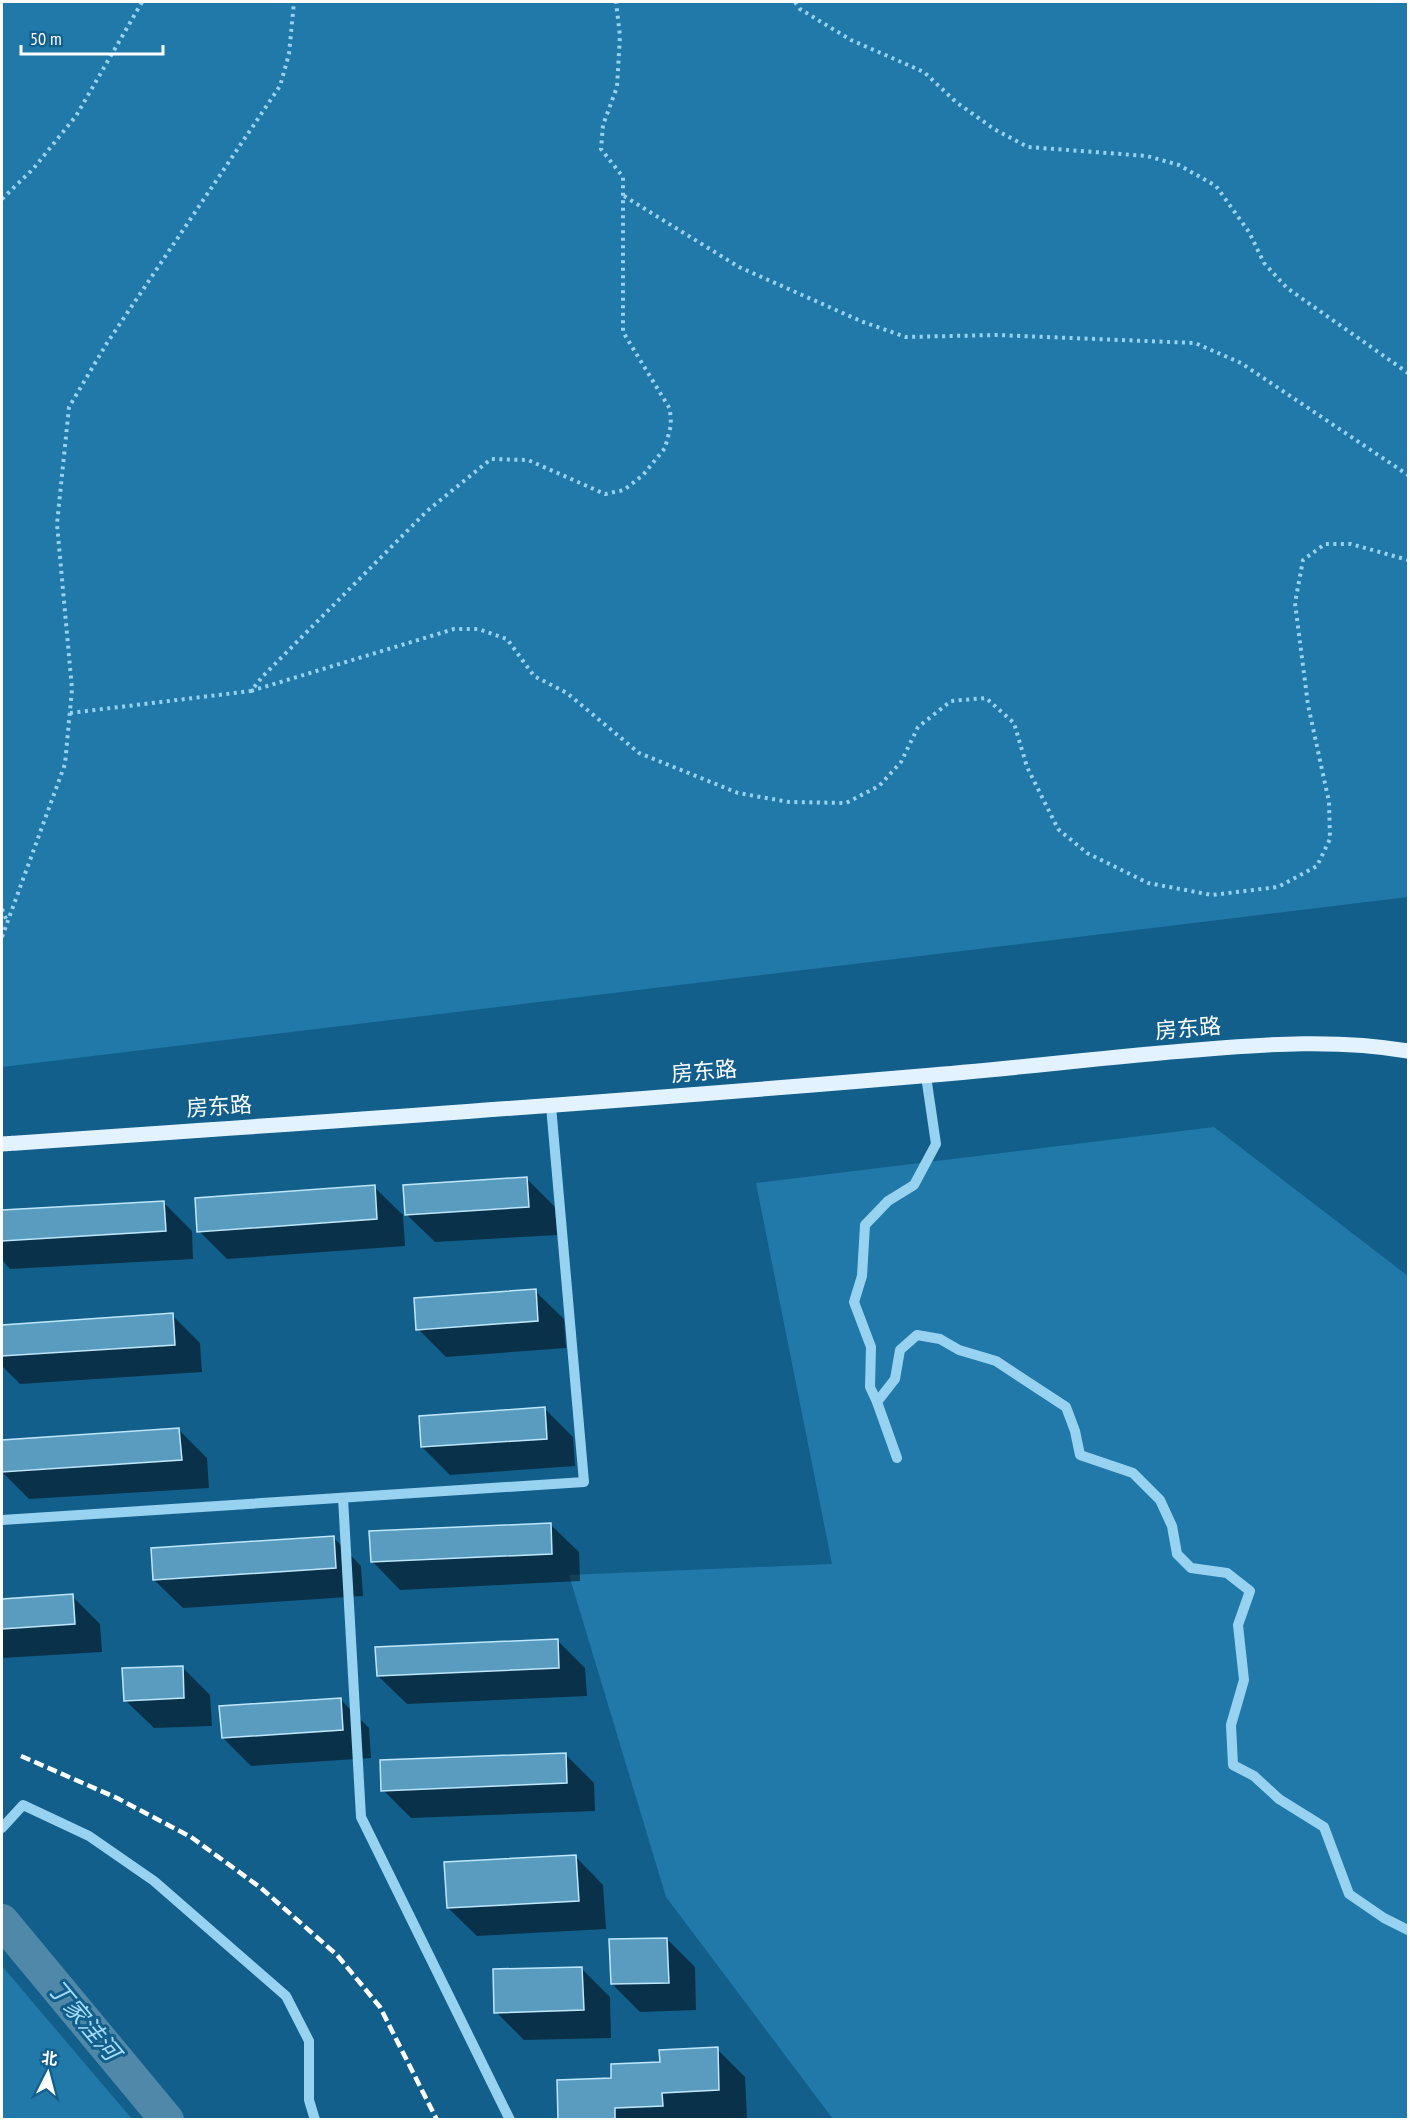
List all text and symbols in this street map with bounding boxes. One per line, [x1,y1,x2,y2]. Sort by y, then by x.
scale bar [21,18,164,56]
text: 50 m [30,27,62,50]
street label: 房东路 [1154,1011,1222,1045]
street label: 房东路 [670,1054,738,1088]
street label: 房东路 [185,1090,253,1122]
water label: 丁家洼河 [41,1973,129,2070]
north arrow [18,2043,78,2103]
text: 北 [41,2047,59,2069]

